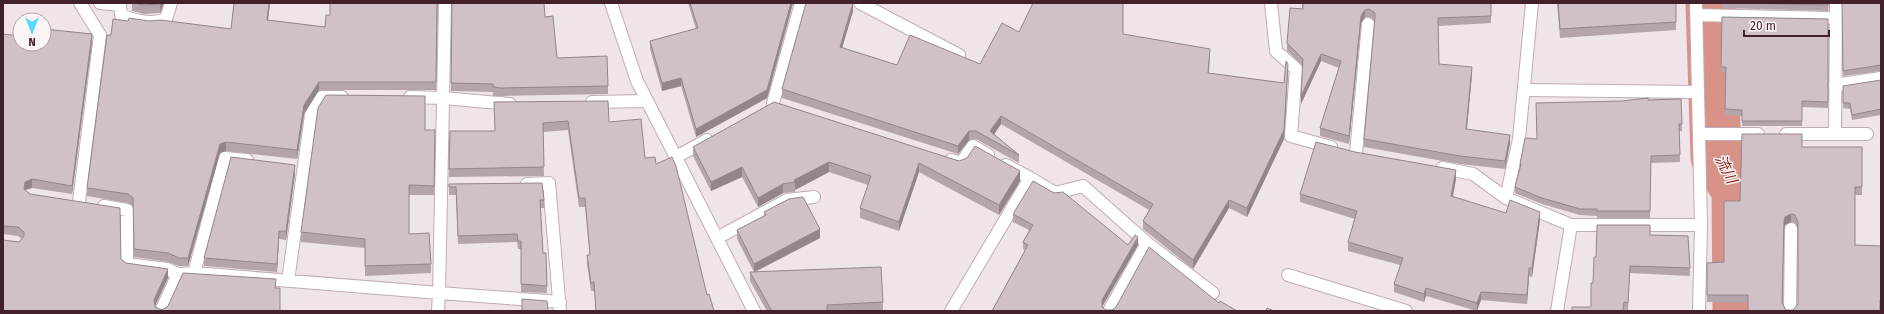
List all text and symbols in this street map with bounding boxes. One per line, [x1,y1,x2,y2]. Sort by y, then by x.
north arrow [12,12,52,52]
scale bar [1744,12,1829,38]
text: 20 m [1750,19,1776,33]
text: N [28,35,36,48]
water label: 流川 [1711,152,1742,188]

